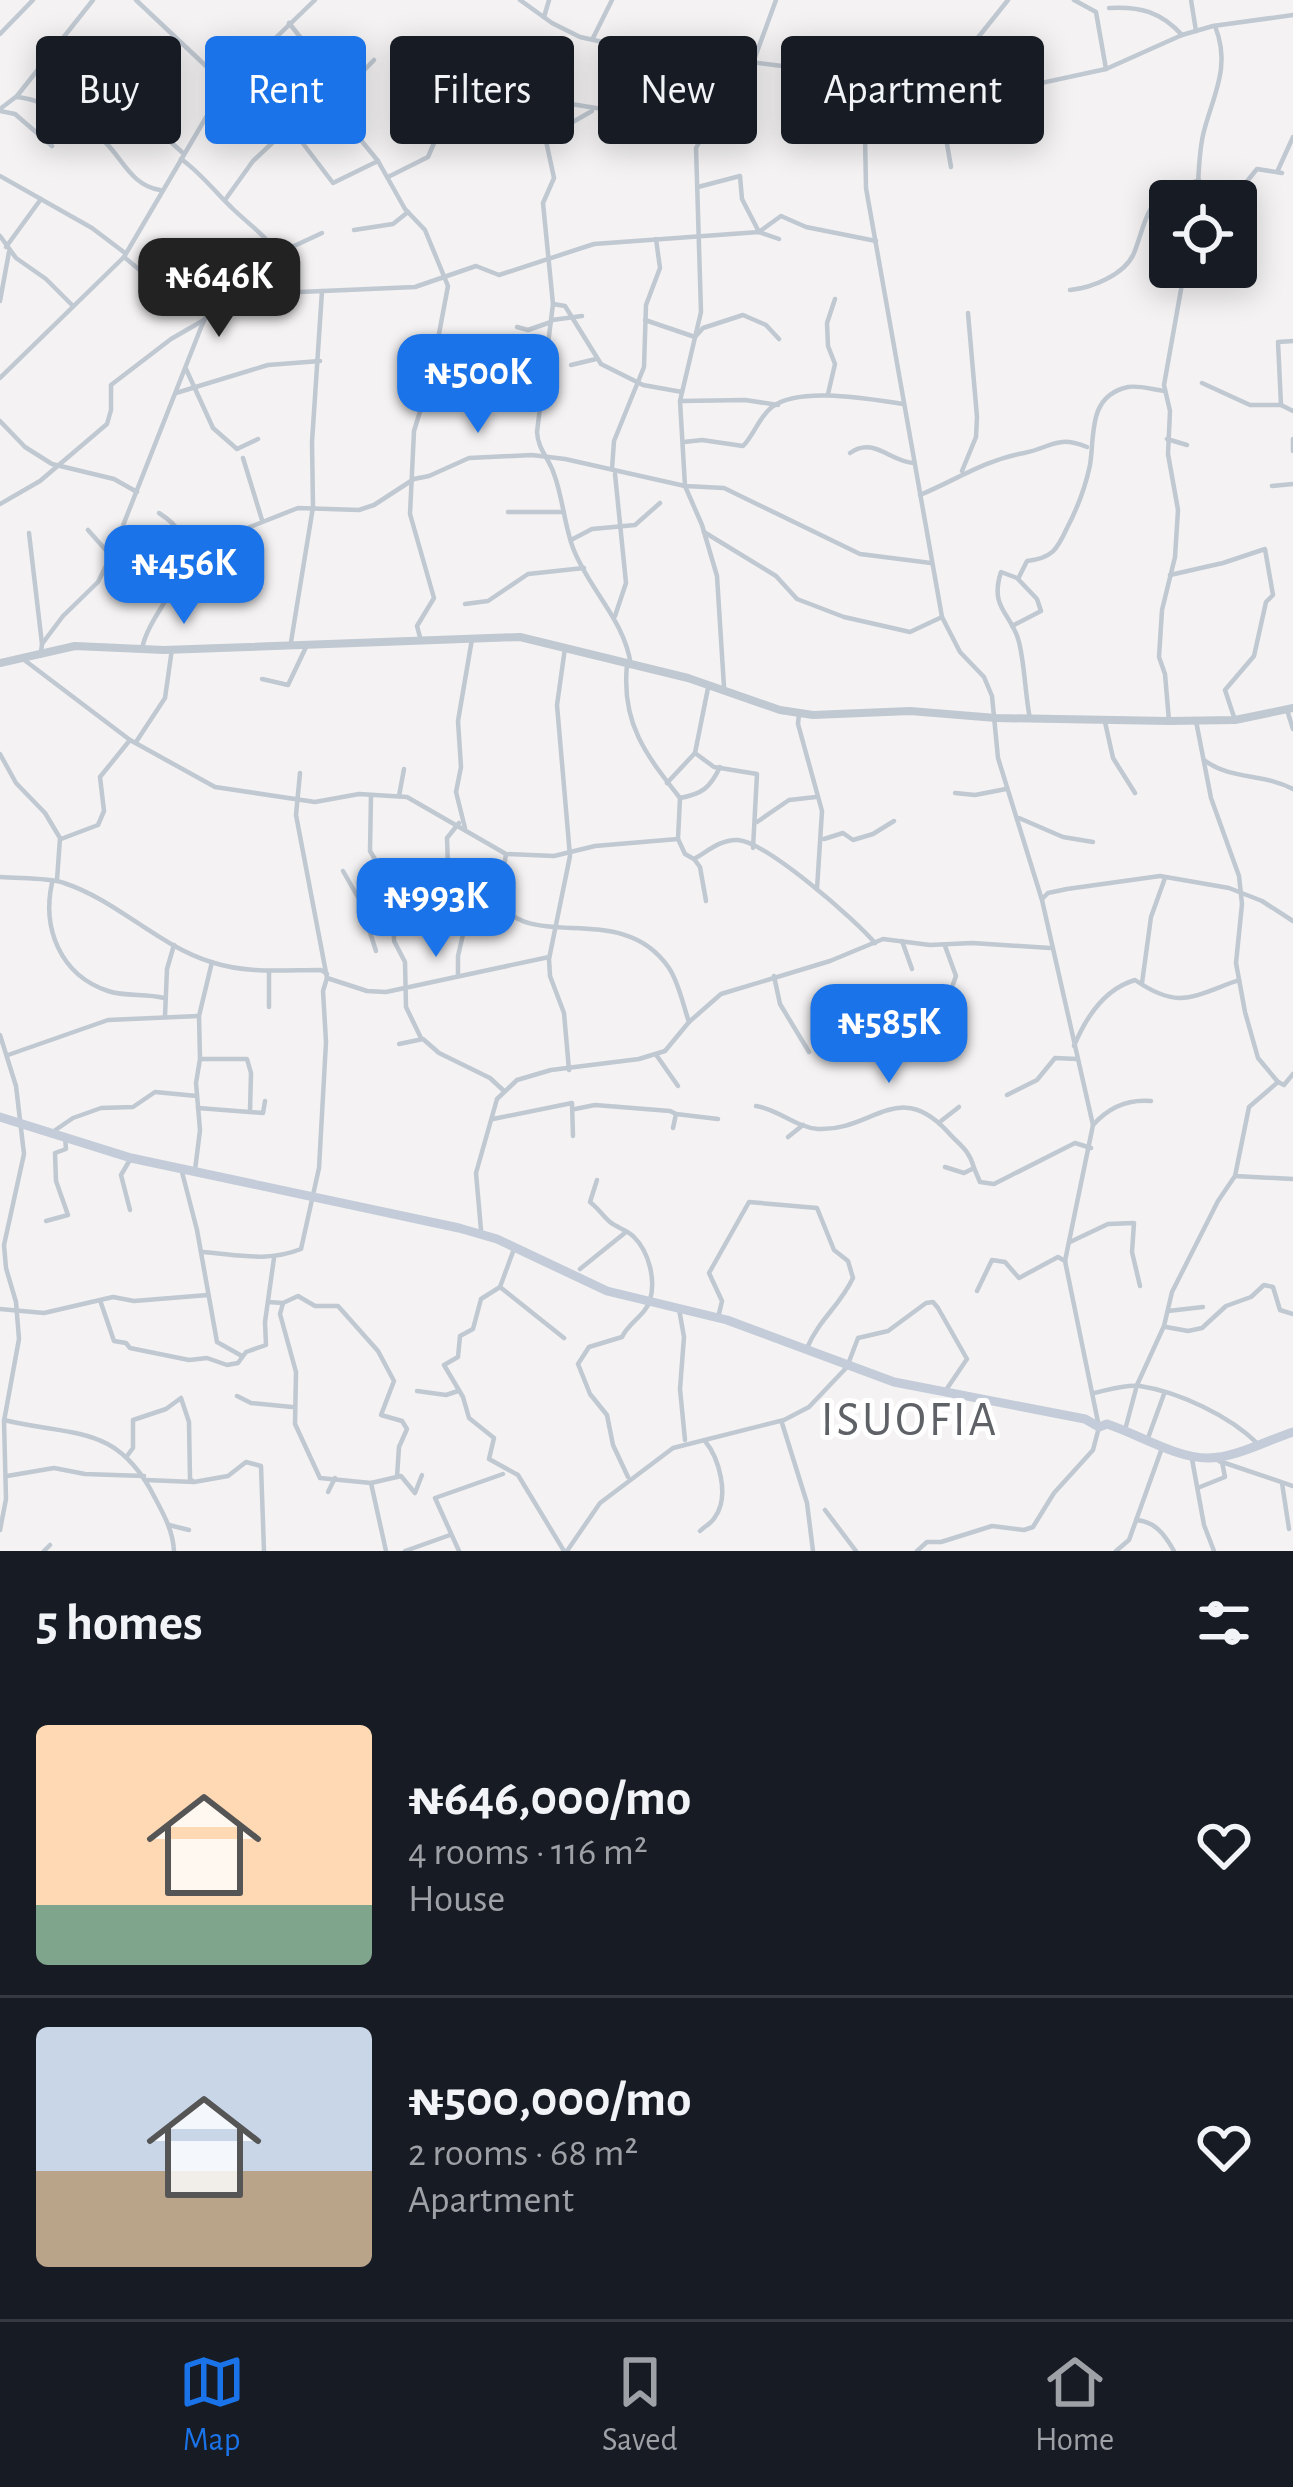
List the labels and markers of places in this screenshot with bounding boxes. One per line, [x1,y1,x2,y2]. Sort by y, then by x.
pin: ₦646K [135,238,303,340]
pin: ₦500K [394,334,562,436]
pin: ₦456K [100,525,268,627]
pin: ₦993K [352,858,520,960]
pin: ₦585K [805,984,973,1086]

